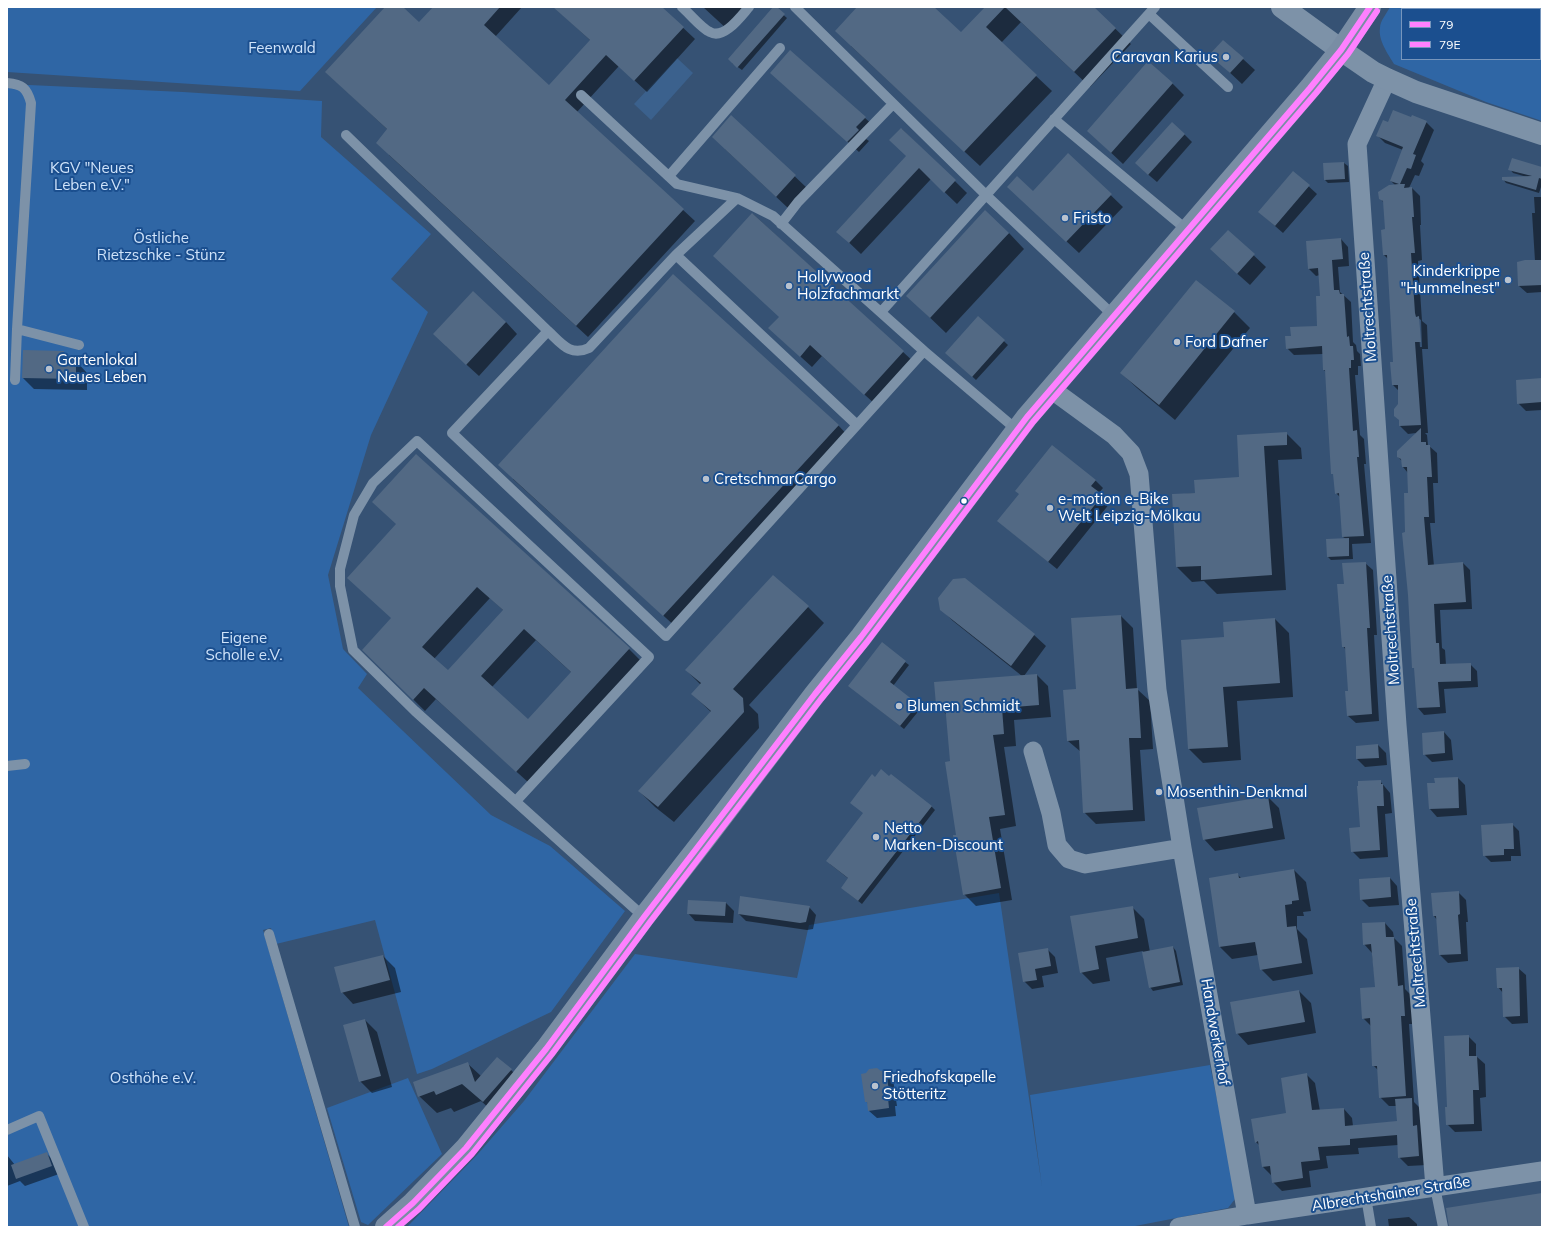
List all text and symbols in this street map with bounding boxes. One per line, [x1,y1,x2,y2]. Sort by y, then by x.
legend [1401,8,1541,60]
text: 79 [1439,17,1453,32]
text: 79E [1439,37,1460,52]
park label: Feenwald [248,39,316,57]
place label: Caravan Karius [1112,48,1218,66]
marker: Caravan Karius [1221,52,1231,62]
park label: KGV "Neues Leben e.V." [50,159,134,194]
place label: Fristo [1073,209,1111,227]
marker: Fristo [1060,213,1070,223]
park label: Östliche Rietzschke - Stünz [97,229,225,264]
street label: Moltrechtstraße [1355,252,1381,362]
place label: Kinderkrippe "Hummelnest" [1400,262,1500,297]
place label: Hollywood Holzfachmarkt [797,268,899,303]
marker: Kinderkrippe "Hummelnest" [1503,275,1513,285]
marker: Hollywood Holzfachmarkt [784,281,794,291]
place label: Ford Dafner [1185,333,1268,351]
marker: Ford Dafner [1172,337,1182,347]
place label: Gartenlokal Neues Leben [57,351,147,386]
marker: Gartenlokal Neues Leben [44,364,54,374]
place label: CretschmarCargo [714,470,836,488]
marker: CretschmarCargo [701,474,711,484]
place label: e-motion e-Bike Welt Leipzig-Mölkau [1058,490,1201,525]
unlabelled marker [959,496,969,506]
marker: e-motion e-Bike Welt Leipzig-Mölkau [1045,503,1055,513]
street label: Moltrechtstraße [1378,575,1404,685]
park label: Eigene Scholle e.V. [205,629,283,664]
place label: Blumen Schmidt [907,697,1020,715]
marker: Blumen Schmidt [894,701,904,711]
place label: Mosenthin-Denkmal [1167,783,1307,801]
marker: Mosenthin-Denkmal [1154,787,1164,797]
place label: Netto Marken-Discount [884,819,1003,854]
marker: Netto Marken-Discount [871,832,881,842]
street label: Moltrechtstraße [1402,897,1430,1009]
street label: Handwerkerhof [1197,977,1233,1087]
place label: Friedhofskapelle Stötteritz [883,1068,996,1103]
park label: Osthöhe e.V. [110,1069,196,1087]
marker: Friedhofskapelle Stötteritz [870,1081,880,1091]
street label: Albrechtshainer Straße [1310,1173,1472,1215]

